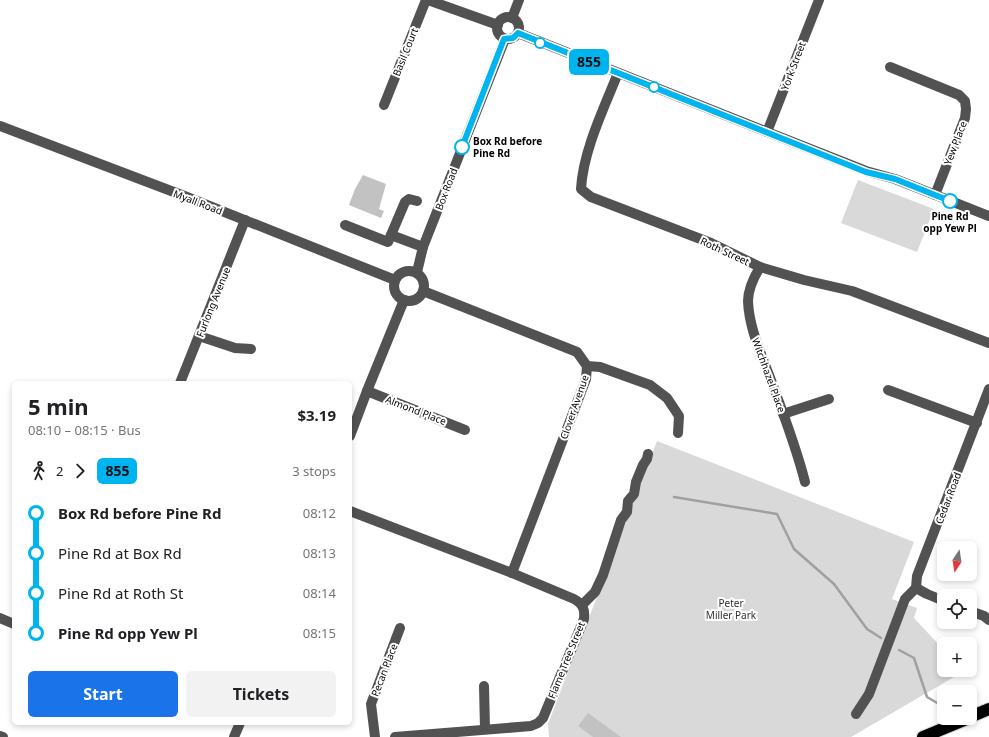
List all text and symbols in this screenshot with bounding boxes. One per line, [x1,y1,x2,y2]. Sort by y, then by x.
street label: Basil Court [389,25,421,78]
unlabelled marker [534,37,546,49]
street label: York Street [777,39,809,92]
line badge: 855 [566,49,612,75]
text: 855 [577,52,601,71]
unlabelled marker [648,81,660,93]
street label: Yew Place [940,119,970,167]
place label: Box Rd before Pine Rd [473,134,542,160]
marker: Box Rd before Pine Rd [454,139,470,155]
street label: Box Road [432,166,460,212]
street label: Myall Road [171,186,225,218]
marker: Pine Rd opp Yew Pl [942,193,958,209]
place label: Pine Rd opp Yew Pl [923,209,977,235]
street label: Roth Street [698,234,752,269]
street label: Furlong Avenue [193,265,234,339]
street label: Witchhazel Place [749,336,789,415]
street label: Clover Avenue [556,373,592,441]
text: 5 min [28,391,89,421]
street label: Almond Place [384,392,449,428]
text: $3.19 [297,405,336,425]
text: 08:10 – 08:15 · Bus [28,421,141,439]
icon: walk [28,460,50,482]
icon: forward [69,460,91,482]
text: 855 [105,461,129,480]
text: 2 [56,462,63,480]
text: 3 stops [292,462,336,480]
street label: Cedar Road [932,470,964,526]
text: Box Rd before Pine Rd [58,503,221,523]
text: 08:12 [303,504,336,522]
north arrow [937,541,977,581]
map controls [937,541,977,725]
text: Pine Rd at Box Rd [58,543,182,563]
text: 08:13 [303,544,336,562]
text: Pine Rd at Roth St [58,583,183,603]
text: 08:14 [303,584,336,602]
button: locate [937,589,977,629]
park label: Peter Miller Park [706,596,757,622]
street label: Flame Tree Street [544,619,588,701]
text: Pine Rd opp Yew Pl [58,623,198,643]
text: 08:15 [303,624,336,642]
button: + [937,637,977,677]
street label: Pecan Place [368,641,401,698]
button: Start [28,671,178,717]
button: Tickets [186,671,336,717]
button: − [937,685,977,725]

